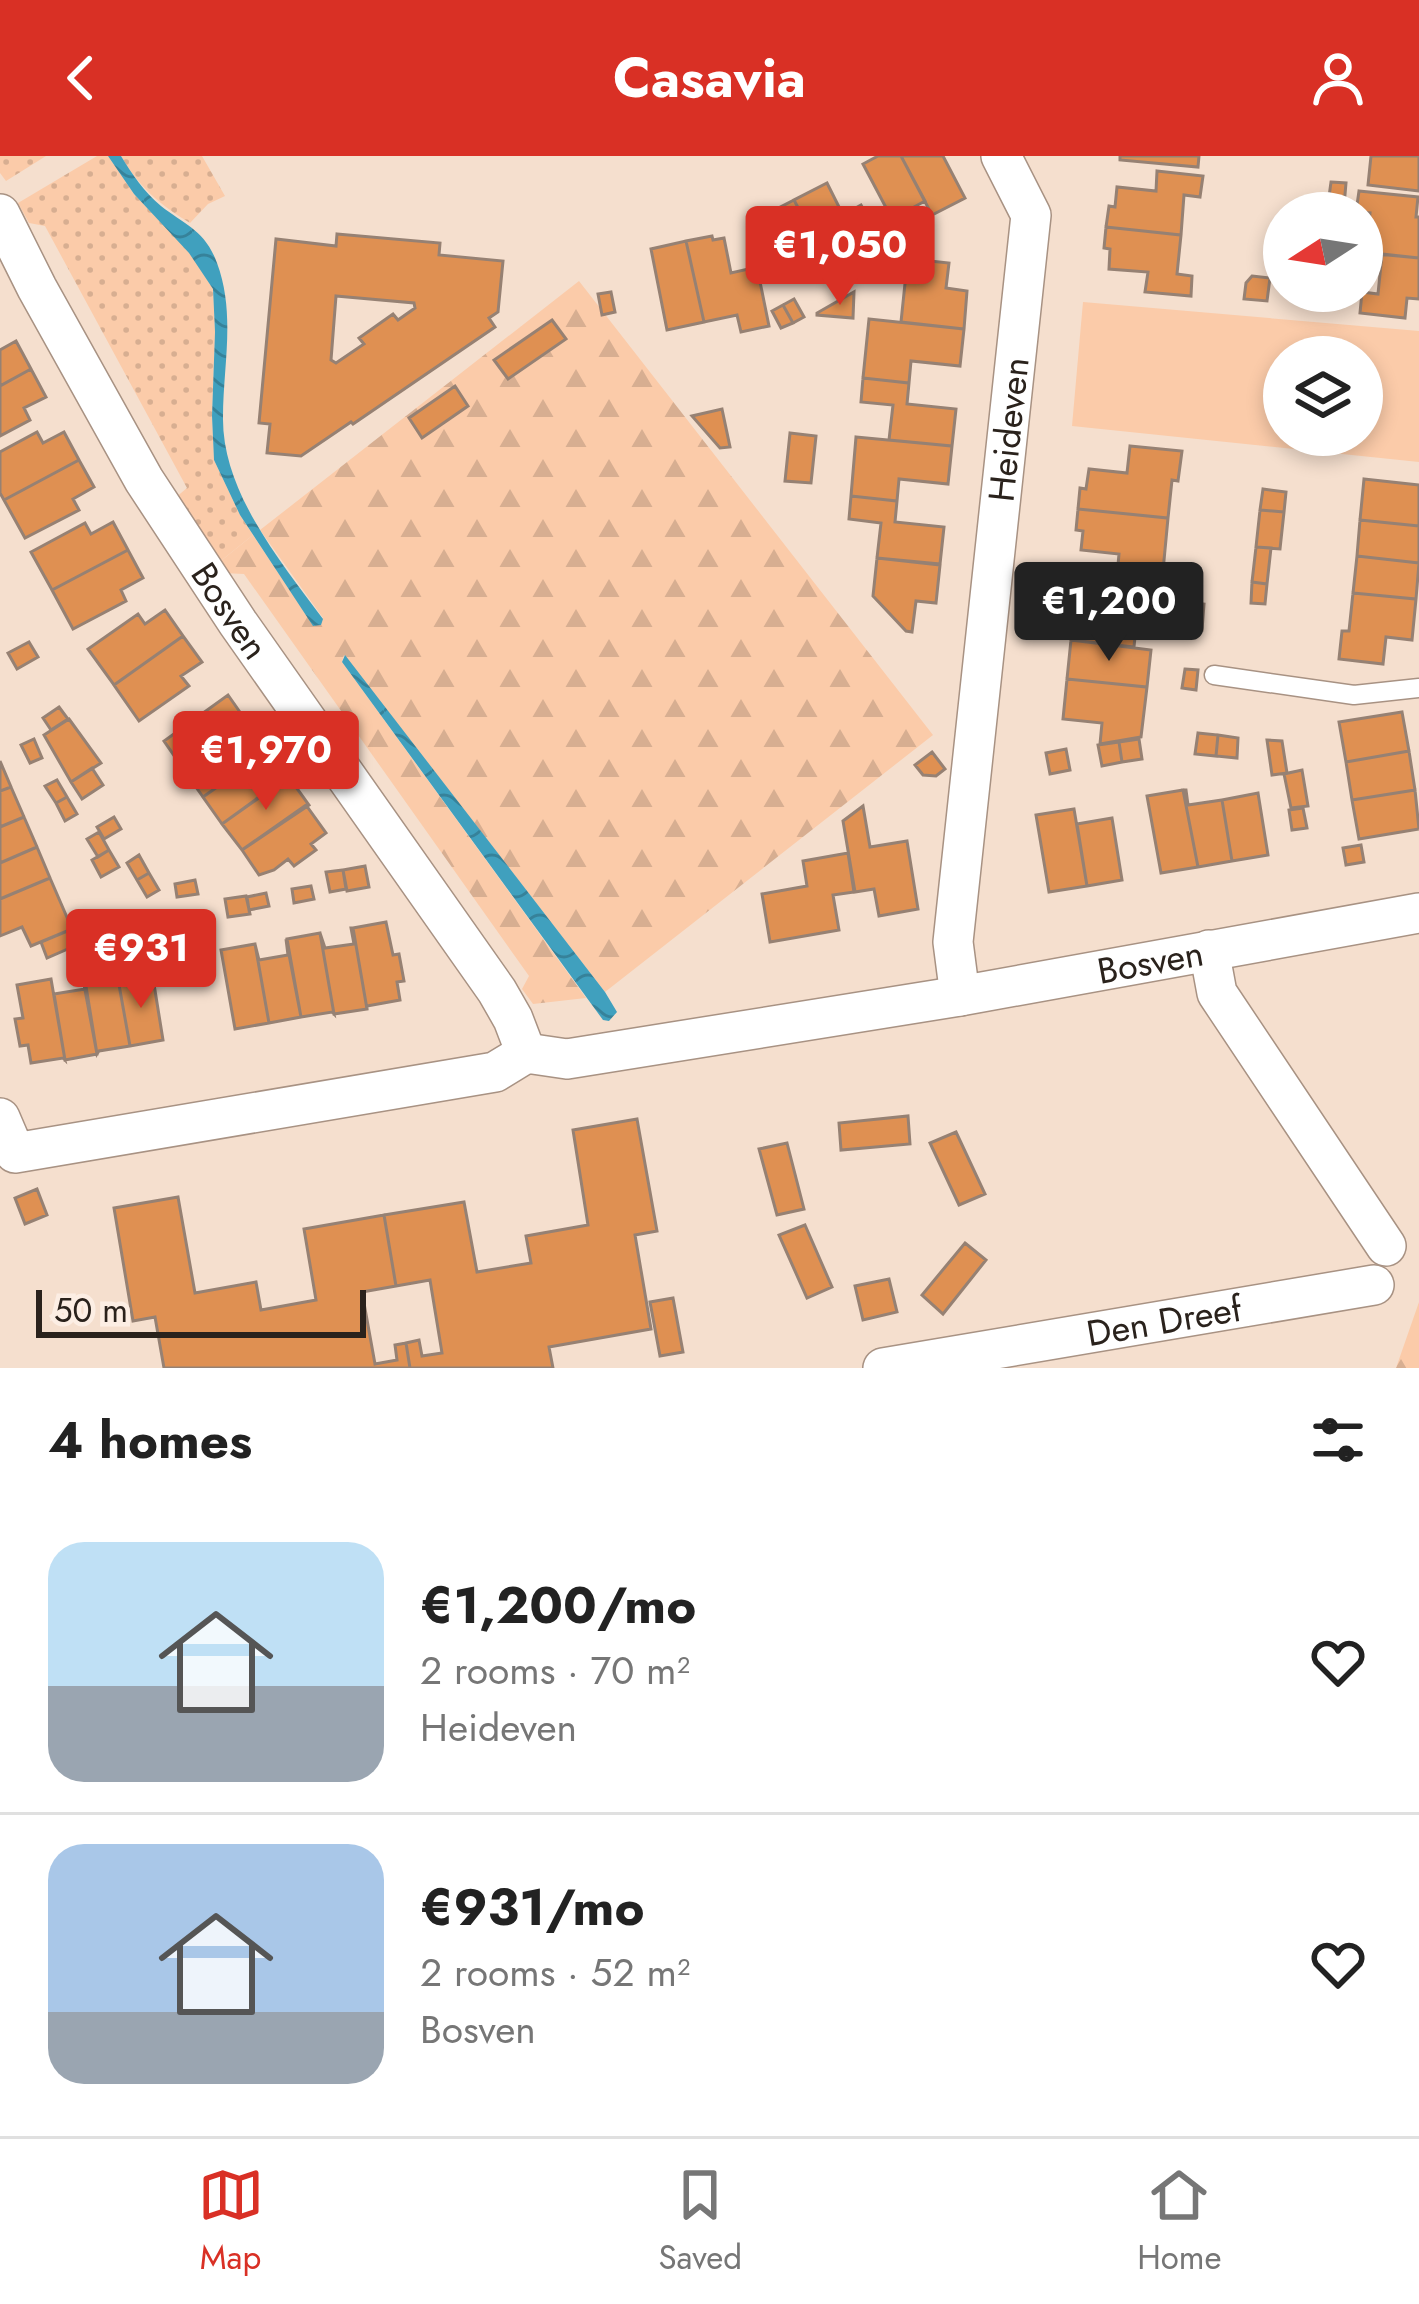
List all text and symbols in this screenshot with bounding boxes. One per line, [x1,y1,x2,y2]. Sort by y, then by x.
text: Casavia [613,39,806,117]
icon: back [48,45,114,111]
icon: person [1305,45,1371,111]
north arrow [1263,192,1383,312]
map controls [1263,192,1383,456]
pin: €1,050 [742,206,938,308]
text: €1,050 [773,216,907,273]
button: layers [1263,336,1383,456]
street label: Heideven [974,355,1042,504]
street label: Bosven [179,552,282,670]
pin: €1,200 [1011,562,1207,664]
text: €1,200 [1041,572,1177,629]
pin: €1,970 [168,711,364,813]
text: €1,970 [200,721,332,778]
pin: €931 [70,909,212,1011]
text: €931 [93,919,189,976]
street label: Bosven [1093,927,1207,997]
street label: Den Dreef [1083,1282,1247,1359]
scale bar [36,1284,366,1337]
text: 50 m [54,1287,128,1334]
text: 4 homes [48,1403,252,1477]
icon: filters [1305,1407,1371,1473]
text: €1,200/mo [420,1568,696,1642]
icon: home [144,1590,288,1734]
icon: heart [1305,1629,1371,1695]
text: 2 rooms · 70 m² [420,1642,690,1699]
text: Heideven [420,1699,577,1756]
text: €931/mo [420,1870,645,1944]
icon: home [144,1892,288,2036]
icon: heart [1305,1931,1371,1997]
text: 2 rooms · 52 m² [420,1944,690,2001]
text: Bosven [420,2001,536,2058]
tab: Map [198,2162,264,2281]
tab: Saved [659,2162,742,2281]
tab: Home [1137,2162,1221,2281]

